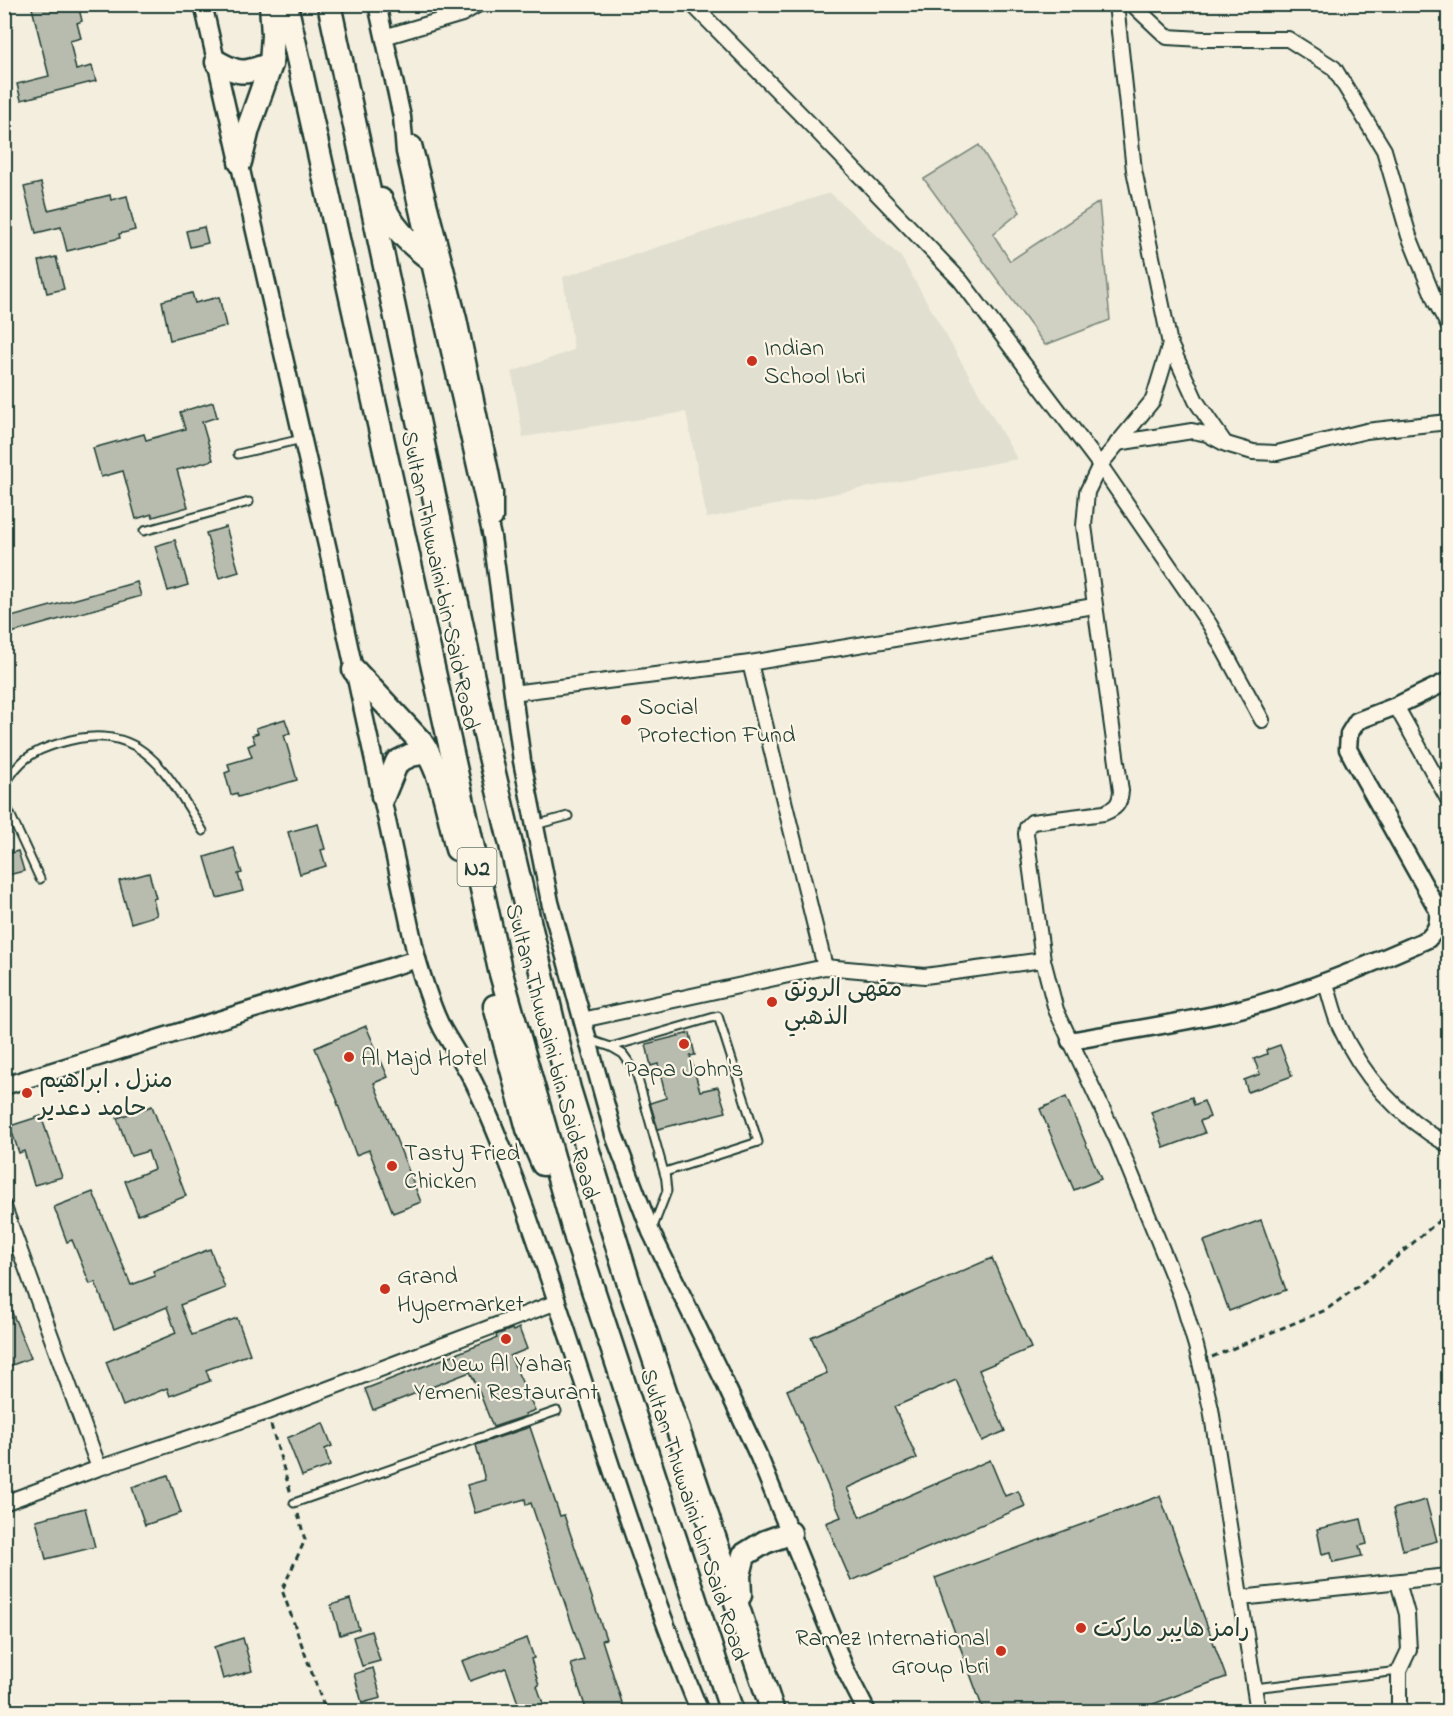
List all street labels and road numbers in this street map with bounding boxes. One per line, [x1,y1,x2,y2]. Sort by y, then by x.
street label: Sultan Thuwaini bin Said Road [390,428,487,734]
road number: N2 [458,848,496,886]
street label: Sultan Thuwaini bin Said Road [494,900,607,1204]
street label: Sultan Thuwaini bin Said Road [629,1364,757,1666]

